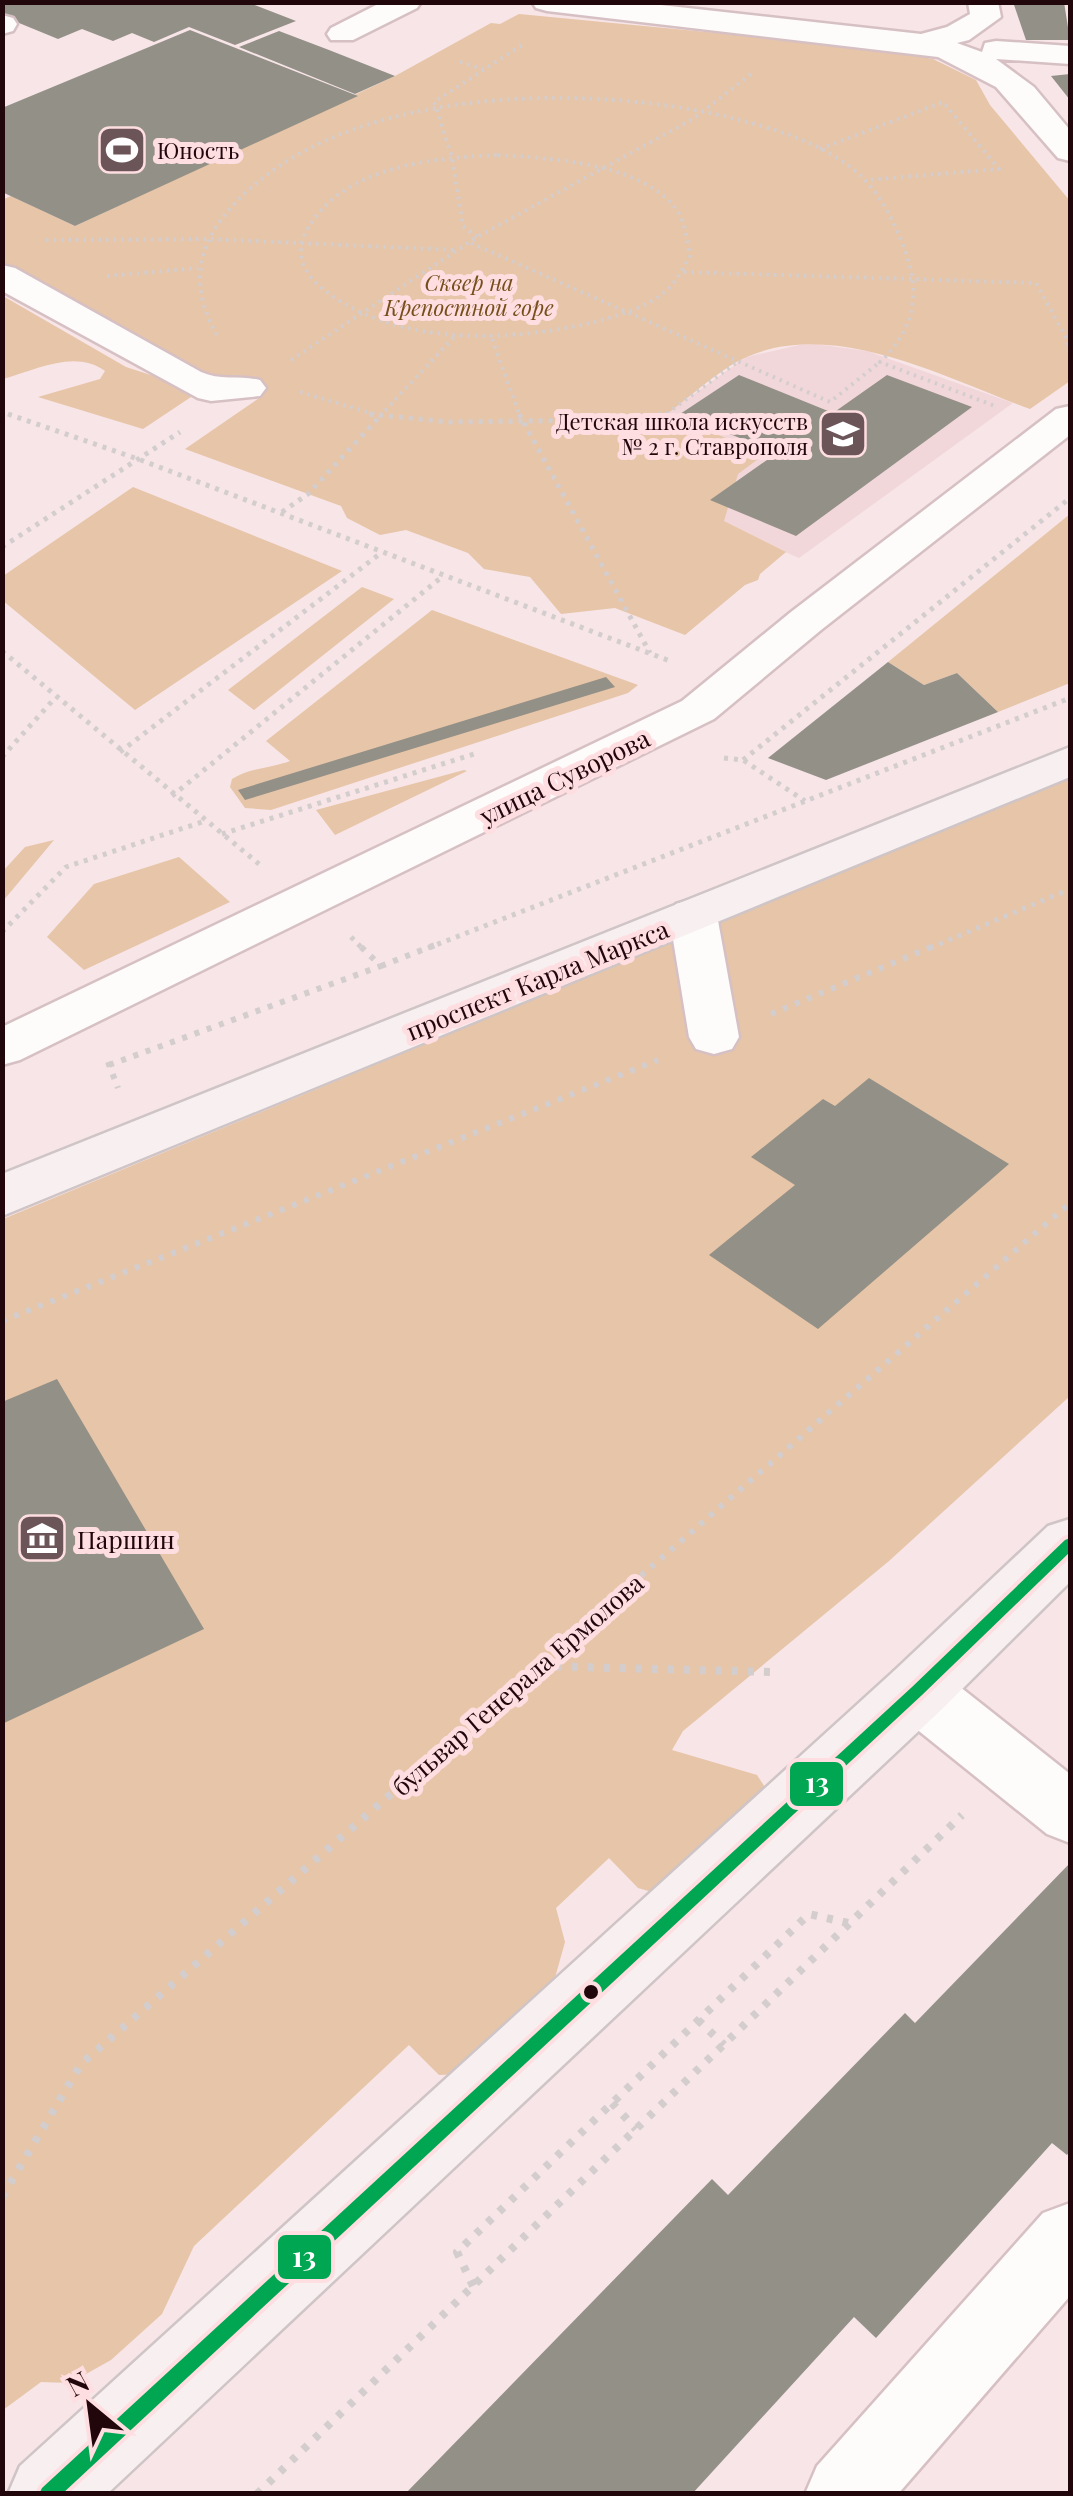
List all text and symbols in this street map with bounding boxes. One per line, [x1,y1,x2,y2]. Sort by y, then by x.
sports icon: Юность [96,124,148,176]
place label: Юность [157,135,239,165]
park label: Сквер на Крепостной горе [383,267,554,322]
place label: Детская школа искусств № 2 г. Ставрополя [556,406,808,461]
school or university icon: Детская школа искусств № 2 г. Ставрополя [817,408,869,460]
street label: улица Суворова [473,720,655,832]
street label: проспект Карла Маркса [401,911,674,1047]
museum icon: Паршин [16,1512,68,1564]
place label: Паршин [77,1522,175,1555]
street label: бульвар Генерала Ермолова [384,1565,650,1802]
line badge: 13 [788,1760,845,1808]
text: 13 [805,1763,829,1800]
unlabelled marker [581,1982,601,2002]
line badge: 13 [276,2233,333,2281]
text: 13 [292,2237,316,2274]
north arrow [40,2356,140,2456]
text: N [59,2362,95,2404]

